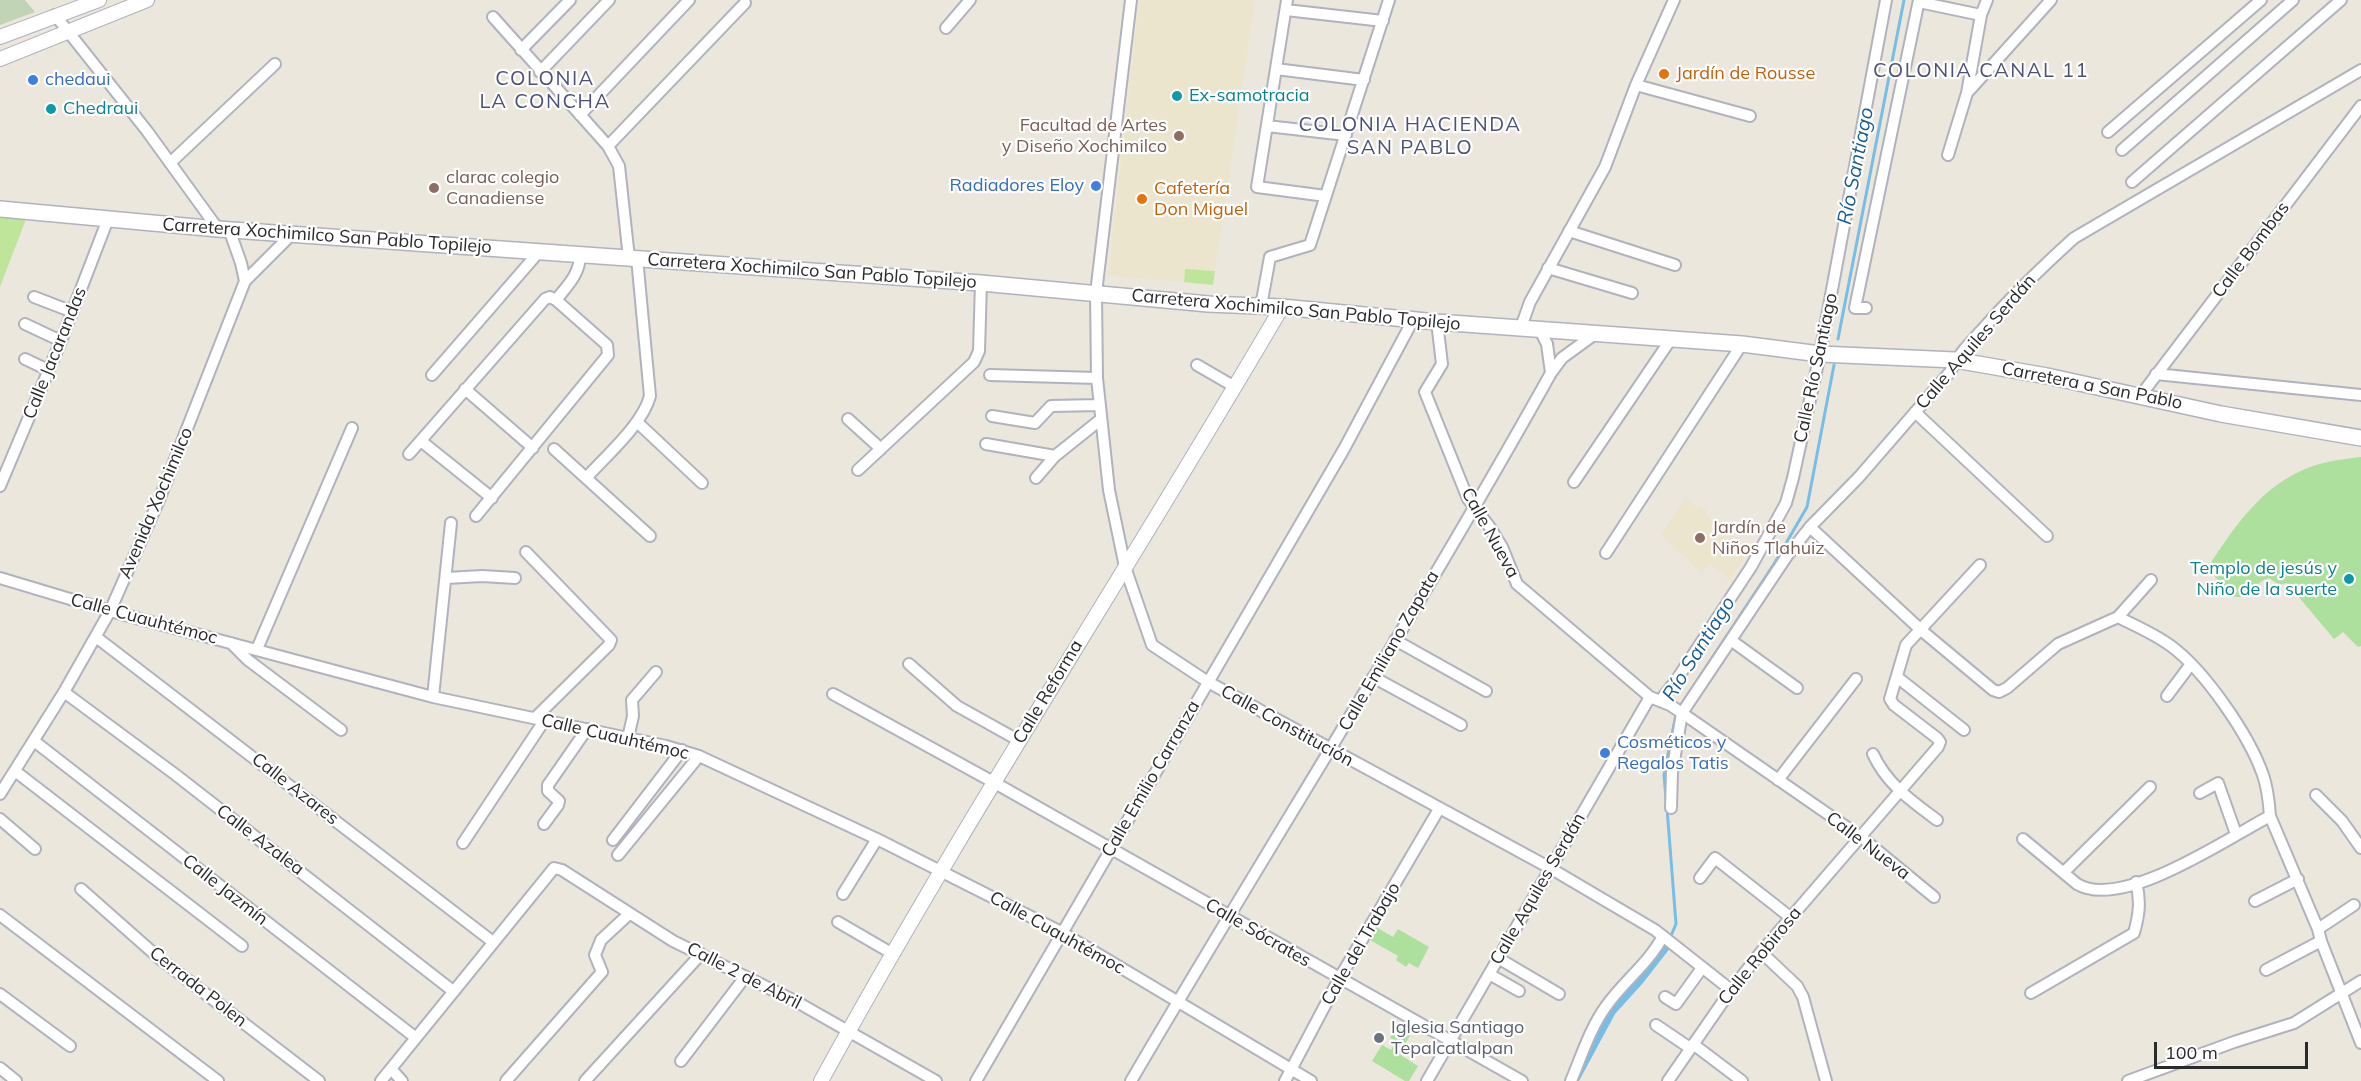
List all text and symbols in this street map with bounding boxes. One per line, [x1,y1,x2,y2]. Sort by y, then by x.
district label: COLONIA CANAL 11 [1873,59,2089,83]
place label: Jardín de Rousse [1676,63,1815,85]
district label: COLONIA LA CONCHA [479,67,611,114]
marker: Jardín de Rousse [1657,67,1671,81]
place label: chedaui [45,69,111,91]
marker: chedaui [26,73,40,87]
place label: Ex-samotracia [1189,85,1310,107]
marker: Ex-samotracia [1170,89,1184,103]
place label: Chedraui [63,98,138,120]
marker: Chedraui [44,102,58,116]
water label: Río Santiago [1833,105,1879,227]
district label: COLONIA HACIENDA SAN PABLO [1298,113,1522,160]
place label: Facultad de Artes y Diseño Xochimilco [1002,115,1167,158]
marker: Facultad de Artes y Diseño Xochimilco [1172,129,1186,143]
place label: clarac colegio Canadiense [446,167,559,210]
place label: Radiadores Eloy [949,175,1084,197]
place label: Cafetería Don Miguel [1154,178,1248,220]
marker: Radiadores Eloy [1089,179,1103,193]
marker: clarac colegio Canadiense [427,181,441,195]
marker: Cafetería Don Miguel [1135,192,1149,206]
street label: Calle Bombas [2208,198,2294,302]
street label: Carretera Xochimilco San Pablo Topilejo [162,214,492,258]
street label: Carretera Xochimilco San Pablo Topilejo [647,249,977,293]
street label: Calle Aquiles Serdán [1912,270,2040,414]
street label: Calle Jacarandas [19,284,91,422]
street label: Carretera Xochimilco San Pablo Topilejo [1131,285,1461,335]
street label: Calle Río Santiago [1790,291,1842,445]
street label: Carretera a San Pablo [2000,358,2184,414]
street label: Avenida Xochimilco [114,424,198,582]
street label: Calle Nueva [1456,484,1524,582]
place label: Jardín de Niños Tlahuiz [1712,517,1825,560]
marker: Jardín de Niños Tlahuiz [1693,531,1707,545]
place label: Templo de jesús y Niño de la suerte [2190,558,2337,600]
street label: Calle Emiliano Zapata [1334,567,1444,735]
marker: Templo de jesús y Niño de la suerte [2342,572,2356,586]
street label: Calle Cuauhtémoc [68,589,220,649]
water label: Río Santiago [1657,592,1741,706]
street label: Calle Reforma [1009,636,1087,748]
street label: Calle Constitución [1217,681,1357,771]
street label: Calle Emilio Carranza [1097,697,1205,861]
street label: Calle Cuauhtémoc [539,709,691,765]
place label: Cosméticos y Regalos Tatis [1617,732,1729,774]
marker: Cosméticos y Regalos Tatis [1598,746,1612,760]
street label: Calle Azares [247,748,343,830]
street label: Calle Azalea [212,800,308,880]
street label: Calle Nueva [1822,807,1914,885]
street label: Calle Aquiles Serdán [1486,809,1590,969]
street label: Calle Jazmín [178,850,272,930]
street label: Calle del Trabajo [1317,879,1405,1009]
street label: Calle Cuauhtémoc [986,887,1128,979]
street label: Calle Sócrates [1201,894,1315,972]
street label: Calle Robirosa [1714,903,1806,1009]
street label: Calle 2 de Abril [683,938,805,1014]
street label: Cerrada Polen [145,942,251,1032]
place label: Iglesia Santiago Tepalcatlalpan [1391,1017,1524,1060]
scale bar [2157,1030,2312,1068]
marker: Iglesia Santiago Tepalcatlalpan [1372,1031,1386,1045]
text: 100 m [2165,1041,2218,1064]

